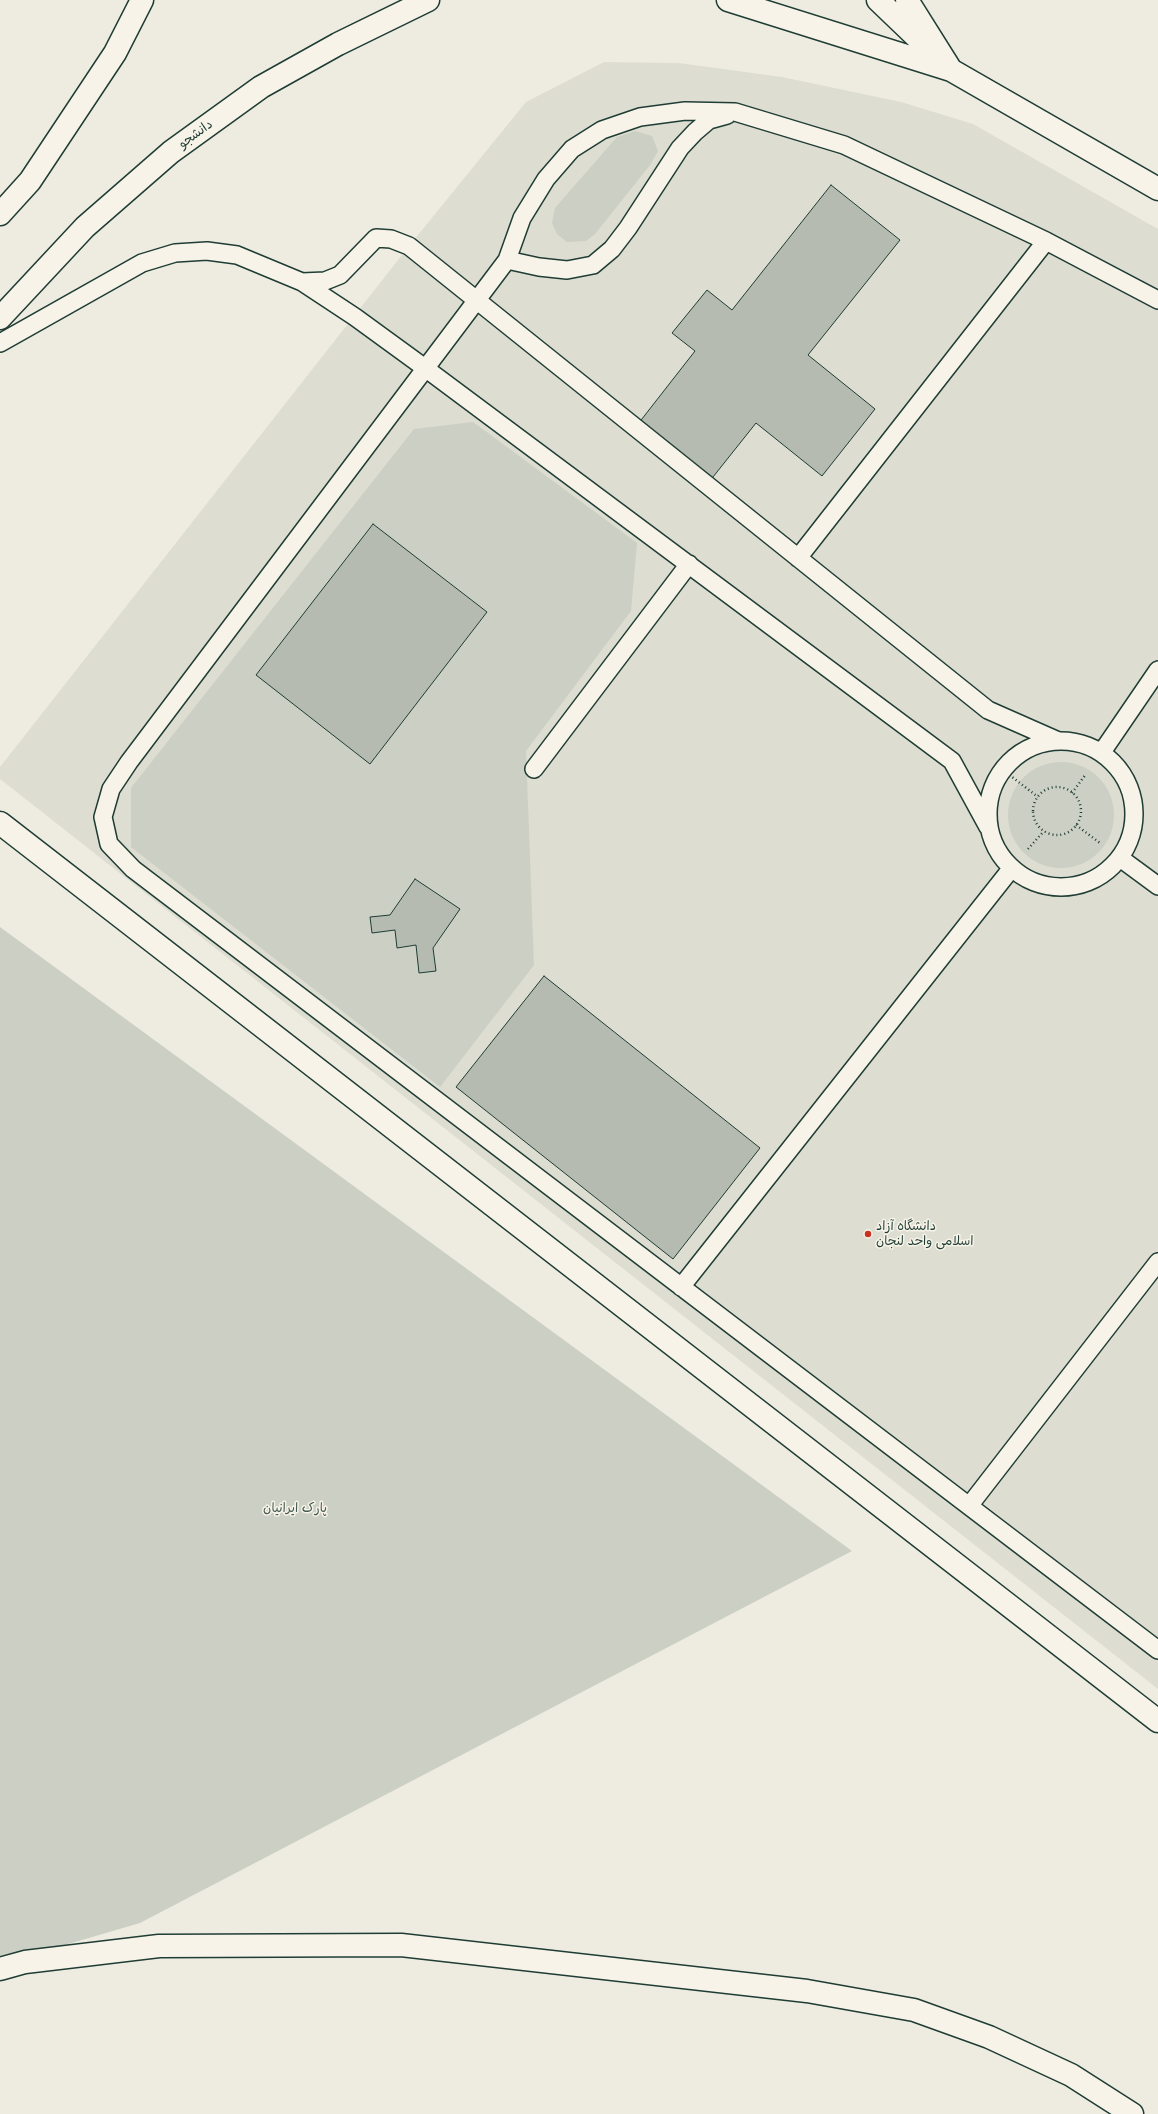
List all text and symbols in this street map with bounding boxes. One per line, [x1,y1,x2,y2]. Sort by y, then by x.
street label: دانشجو [176,117,216,153]
place label: دانشگاه آزاد اسلامی واحد لنجان [876,1219,974,1250]
marker: دانشگاه آزاد اسلامی واحد لنجان [863,1229,873,1239]
park label: پارک ایرانیان [263,1501,327,1517]

